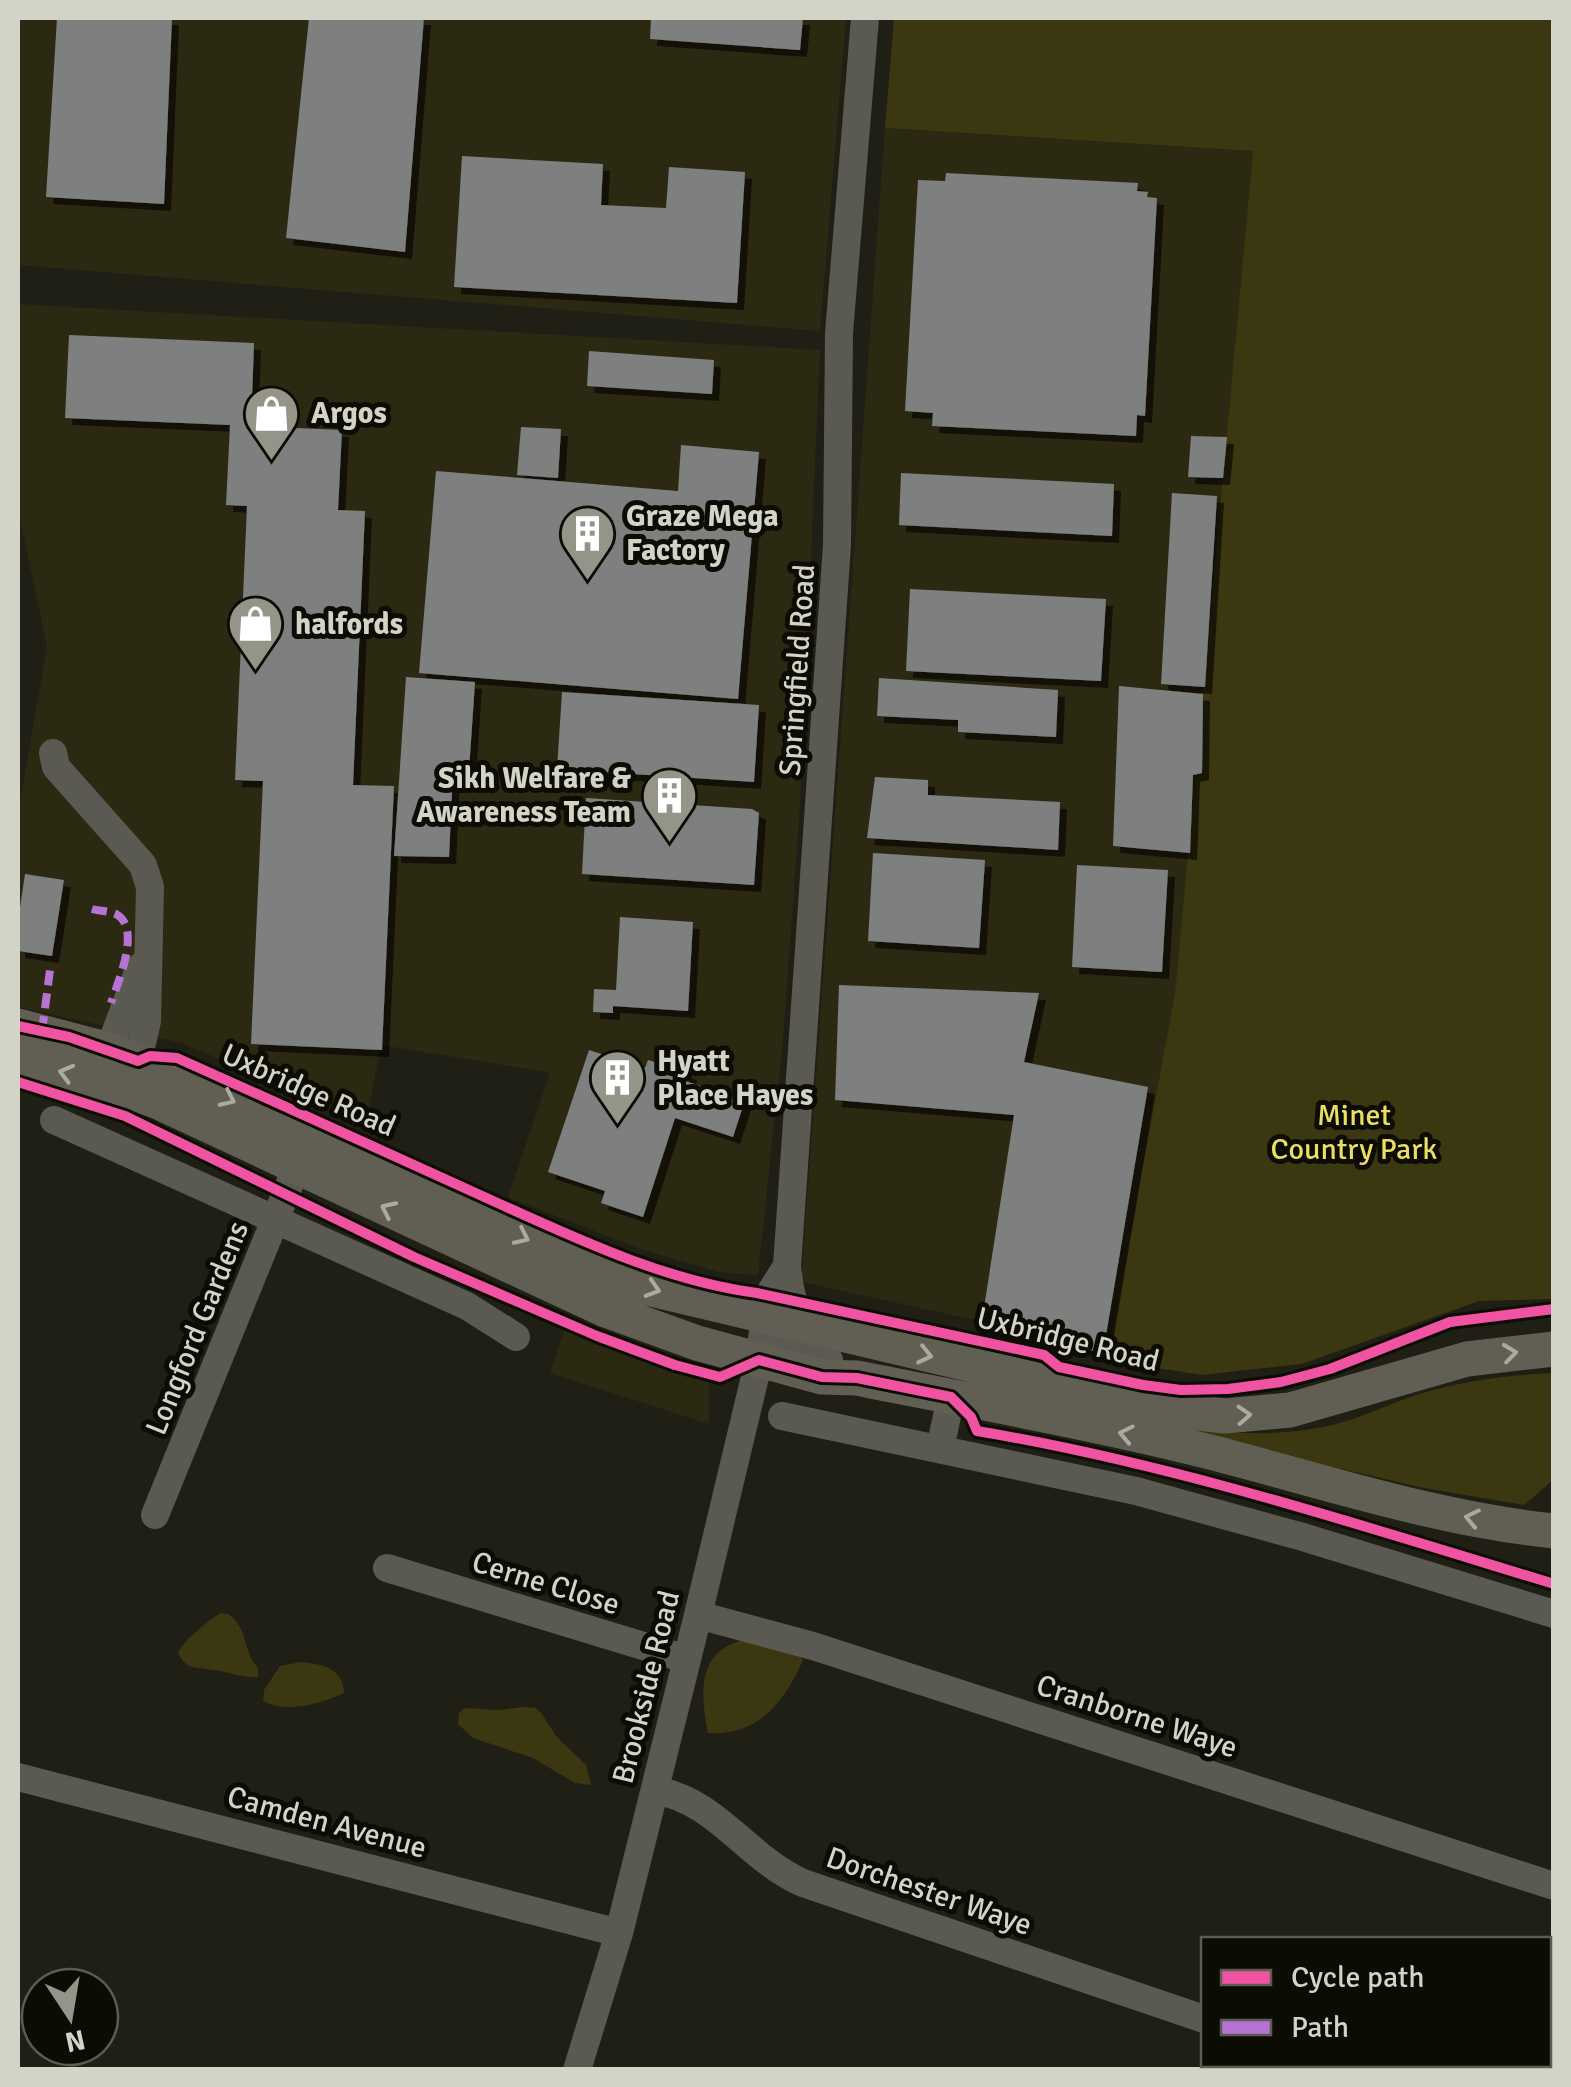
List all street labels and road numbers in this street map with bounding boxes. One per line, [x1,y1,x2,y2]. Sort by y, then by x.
street label: Springfield Road [772,563,823,777]
street label: Uxbridge Road [216,1036,402,1145]
street label: Longford Gardens [138,1216,257,1440]
street label: Uxbridge Road [973,1299,1163,1380]
street label: Cerne Close [468,1544,624,1623]
street label: Brookside Road [605,1587,688,1787]
street label: Cranborne Waye [1032,1667,1242,1766]
street label: Camden Avenue [223,1778,431,1867]
street label: Dorchester Waye [821,1839,1036,1944]

